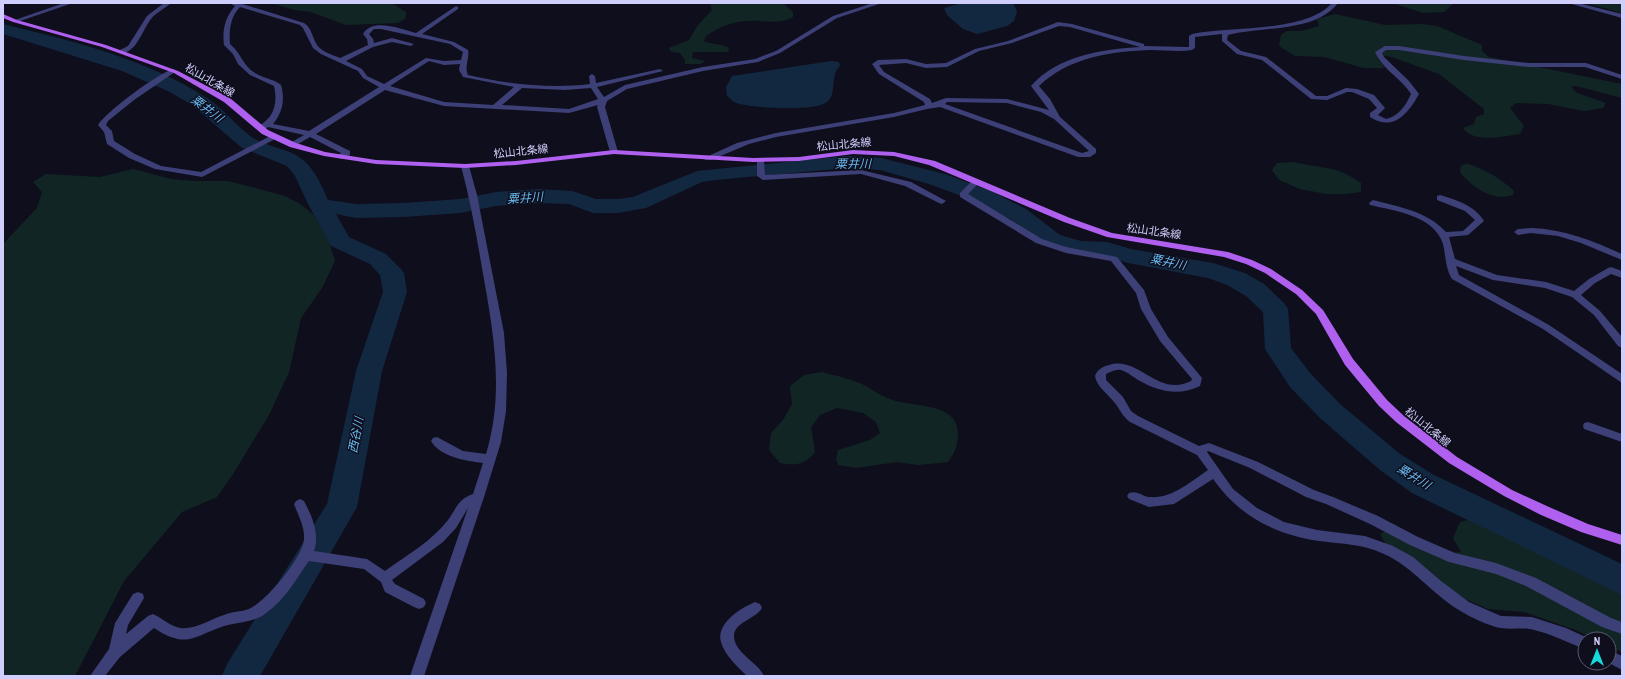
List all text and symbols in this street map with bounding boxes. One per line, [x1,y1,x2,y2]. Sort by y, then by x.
street label: 松山北条線 [183,60,237,100]
water label: 粟井川 [188,92,228,127]
street label: 松山北条線 [816,135,872,153]
street label: 松山北条線 [493,141,549,161]
water label: 粟井川 [835,156,873,172]
water label: 粟井川 [506,189,546,207]
street label: 松山北条線 [1126,220,1182,242]
water label: 粟井川 [1149,250,1189,274]
street label: 松山北条線 [1402,404,1454,450]
water label: 西谷川 [345,414,368,454]
water label: 粟井川 [1394,461,1435,494]
north arrow [1577,631,1617,671]
text: N [1594,634,1600,648]

